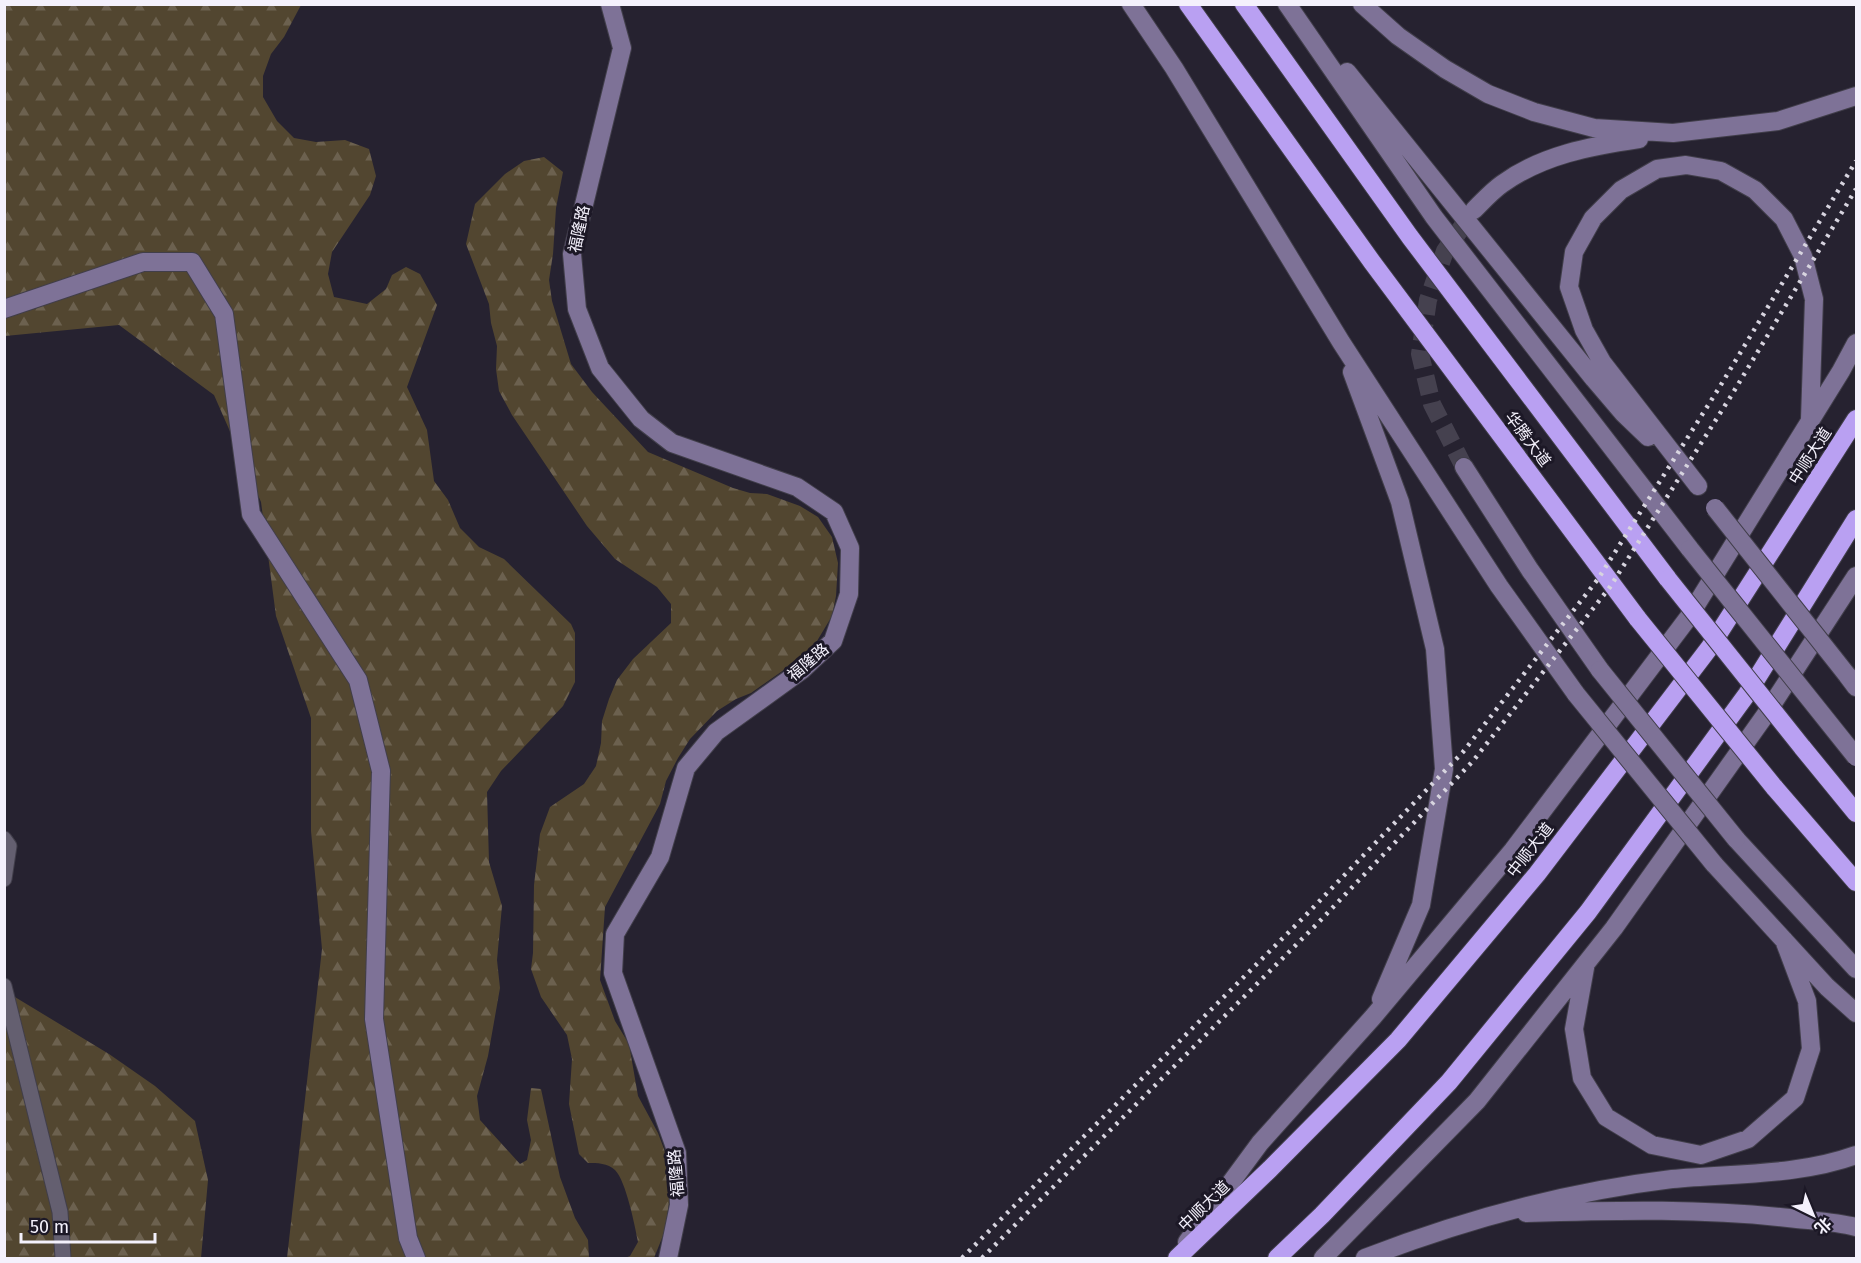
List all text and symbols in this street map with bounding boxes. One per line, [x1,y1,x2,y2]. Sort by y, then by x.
street label: 福隆路 [565,204,593,254]
street label: 华腾大道 [1501,408,1555,470]
street label: 中顺大道 [1785,424,1835,488]
street label: 福隆路 [784,639,832,685]
street label: 中顺大道 [1503,819,1557,881]
street label: 福隆路 [664,1148,688,1198]
street label: 中顺大道 [1174,1177,1234,1235]
north arrow [1783,1185,1843,1245]
scale bar [21,1206,154,1244]
text: 北 [1811,1213,1835,1238]
text: 50 m [30,1216,69,1238]

